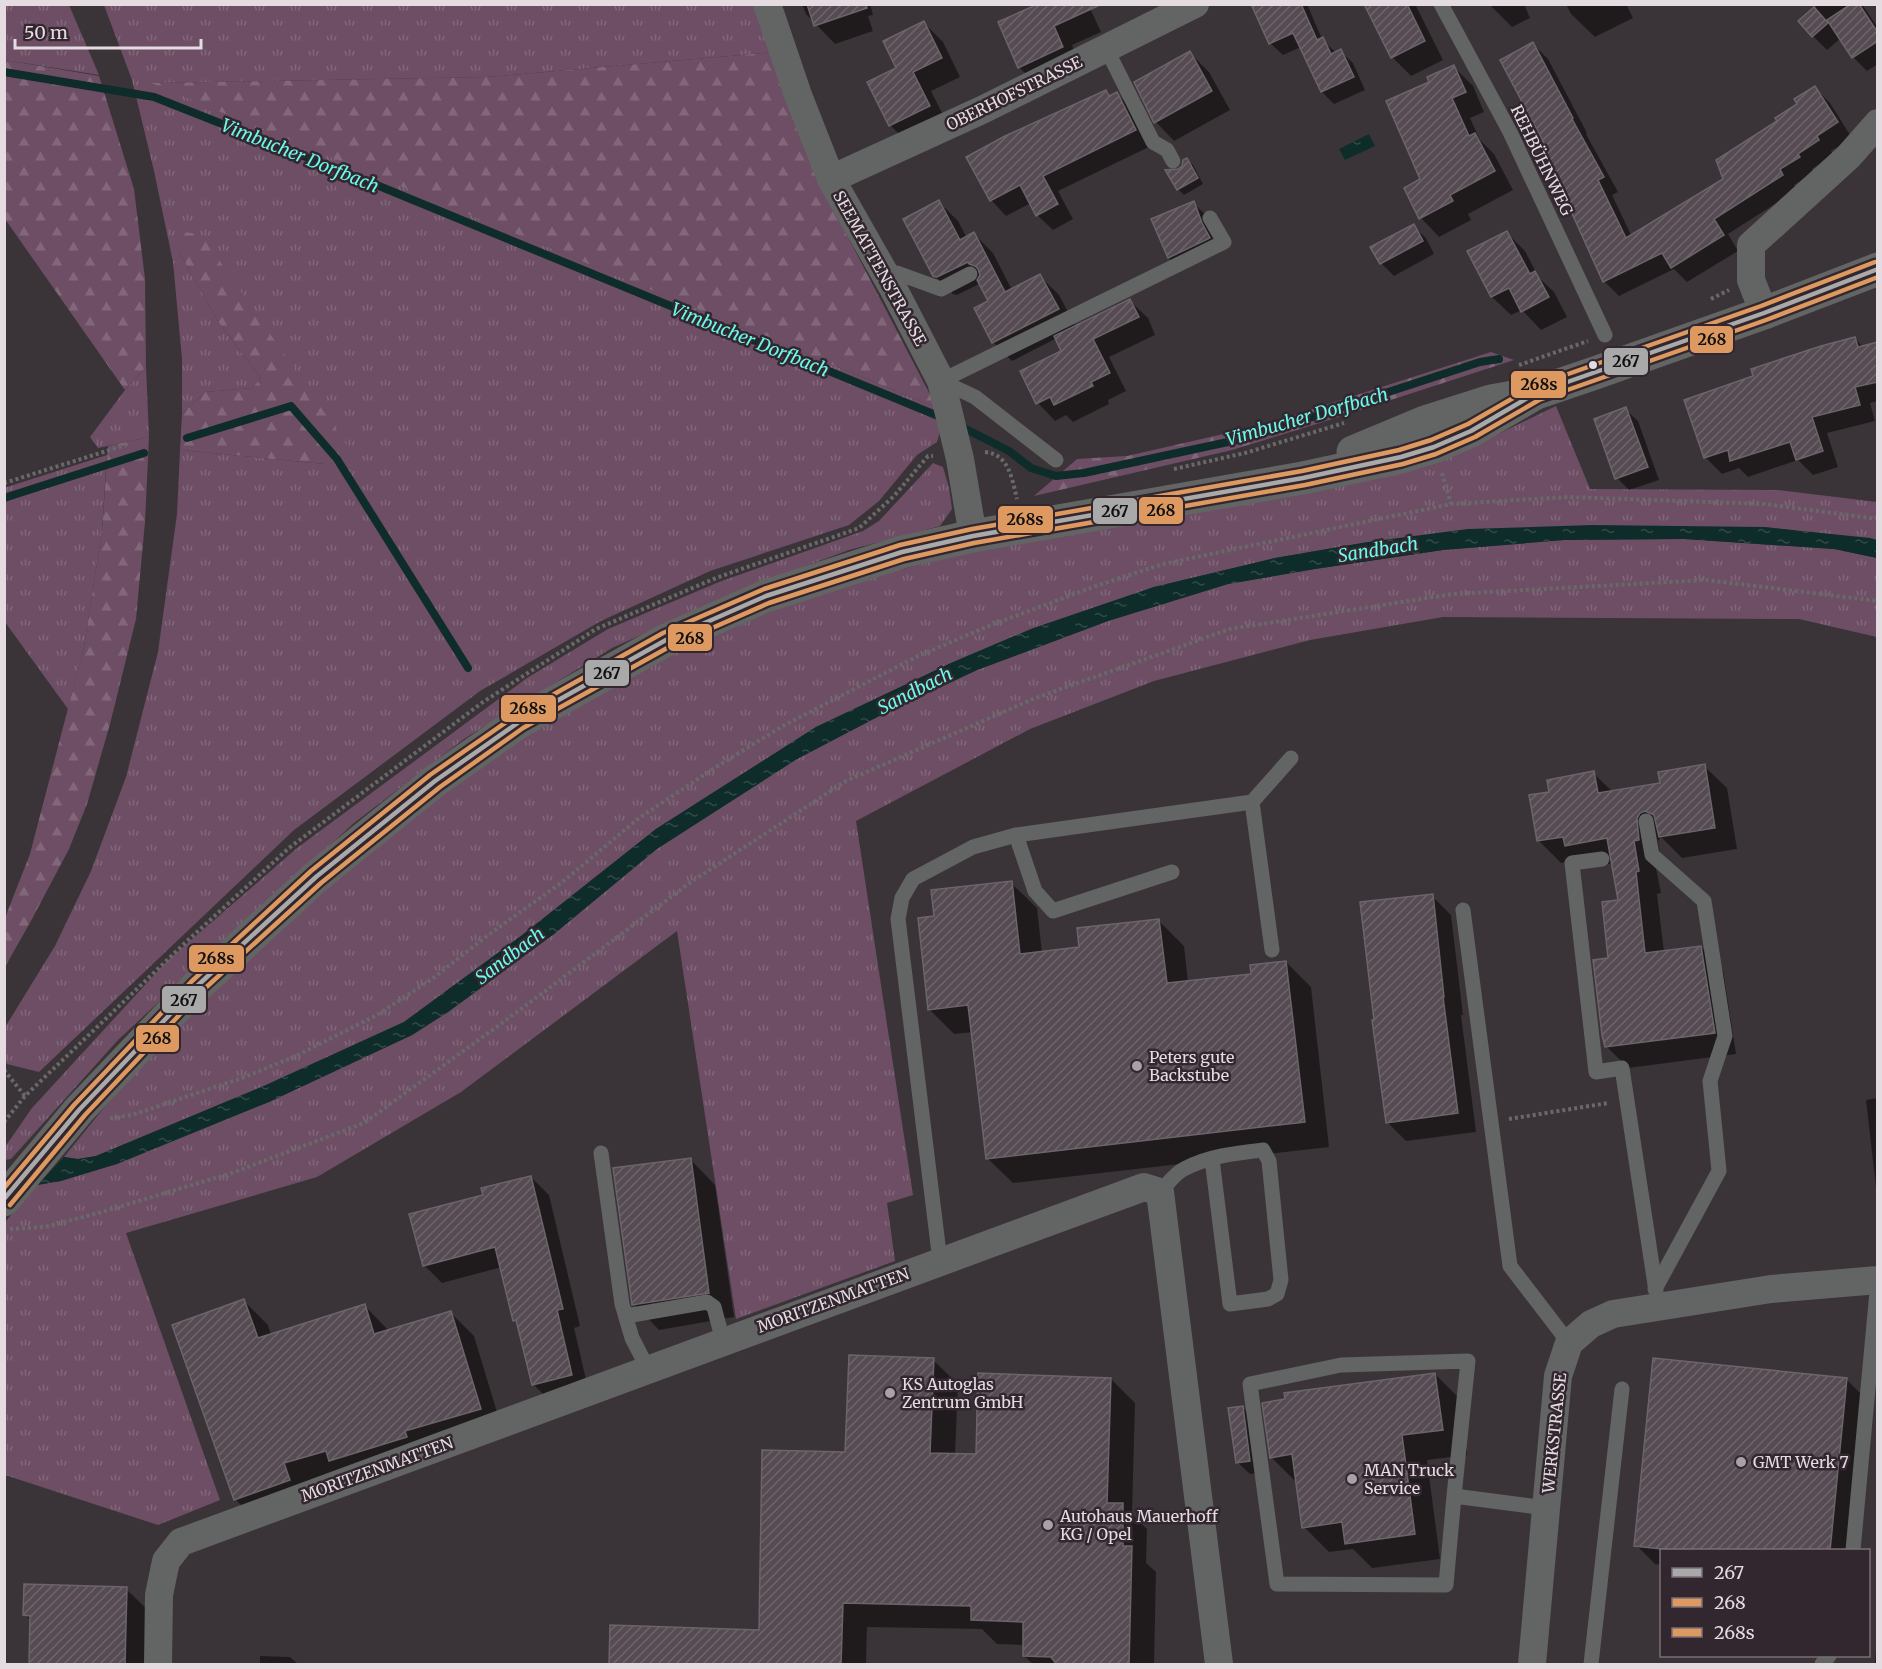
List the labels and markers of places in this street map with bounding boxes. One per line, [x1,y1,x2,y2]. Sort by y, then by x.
unlabelled marker [1587,359,1599,371]
place label: Peters gute Backstube [1149,1047,1234,1085]
marker: Peters gute Backstube [1130,1059,1144,1073]
place label: KS Autoglas Zentrum GmbH [902,1374,1024,1412]
marker: KS Autoglas Zentrum GmbH [883,1386,897,1400]
place label: GMT Werk 7 [1753,1452,1849,1472]
marker: GMT Werk 7 [1734,1455,1748,1469]
place label: MAN Truck Service [1364,1460,1455,1498]
marker: MAN Truck Service [1345,1472,1359,1486]
place label: Autohaus Mauerhoff KG / Opel [1059,1506,1219,1544]
marker: Autohaus Mauerhoff KG / Opel [1041,1518,1055,1532]

